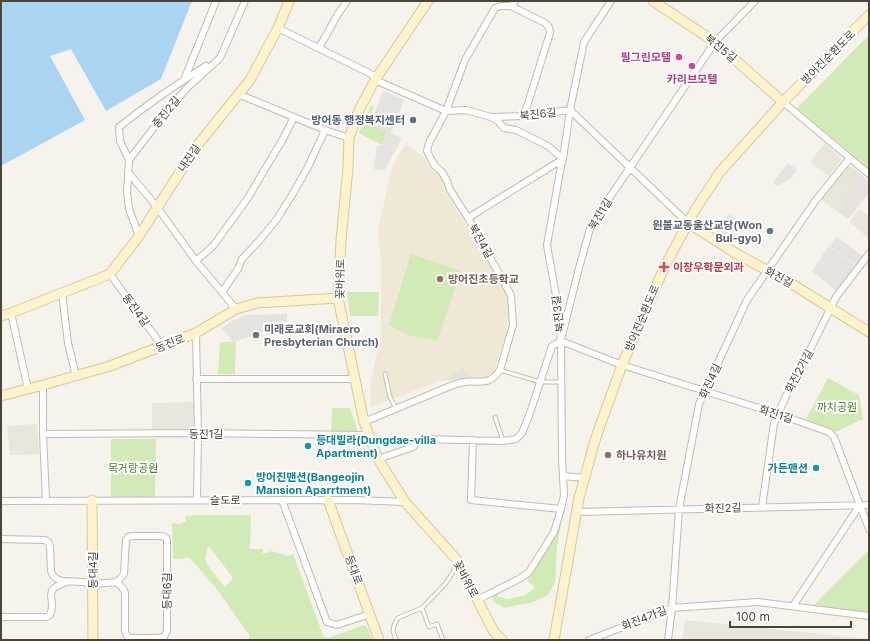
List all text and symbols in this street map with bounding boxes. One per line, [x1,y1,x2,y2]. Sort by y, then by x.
street label: 방어진순환도로 [798,27,858,87]
street label: 북진5길 [702,31,740,65]
place label: 필그린모텔 [620,50,671,64]
marker: 필그린모텔 [674,52,684,62]
marker: 카리브모텔 [687,61,697,71]
place label: 카리브모텔 [667,72,717,86]
street label: 중진2길 [149,93,183,131]
street label: 북진6길 [519,105,557,123]
place label: 방어동 행정복지센터 [311,113,405,127]
marker: 방어동 행정복지센터 [408,115,418,125]
street label: 내진길 [175,141,203,175]
street label: 북진1길 [585,195,615,233]
place label: 원불교동울산교당(Won Bul-gyo) [652,218,762,245]
street label: 북진4길 [466,221,496,261]
marker: 원불교동울산교당(Won Bul-gyo) [765,226,775,236]
street label: 꽃바위로 [333,259,347,299]
place label: 이창우학문외과 [673,260,744,274]
marker: 이창우학문외과 [658,261,670,273]
street label: 화진길 [762,264,796,290]
place label: 방어진초등학교 [448,272,519,286]
marker: 방어진초등학교 [435,274,445,284]
street label: 방어진순환도로 [622,283,662,353]
street label: 동진4길 [119,291,153,329]
street label: 북진3길 [549,295,567,333]
place label: 미래로교회(Miraero Presbyterian Church) [264,322,379,349]
marker: 미래로교회(Miraero Presbyterian Church) [251,330,261,340]
street label: 동진로 [153,331,187,355]
street label: 화진2가길 [782,347,816,395]
street label: 화진4길 [696,361,724,401]
park label: 까치공원 [817,400,857,414]
street label: 화진1길 [757,402,795,426]
street label: 동진1길 [189,427,223,441]
place label: 등대빌라(Dungdae-villa Apartment) [316,433,436,460]
marker: 등대빌라(Dungdae-villa Apartment) [303,441,313,451]
place label: 하나유치원 [616,448,667,462]
marker: 하나유치원 [603,450,613,460]
park label: 목거랑공원 [108,461,158,475]
place label: 가든맨션 [768,461,808,475]
marker: 가든맨션 [811,463,821,473]
place label: 방어진맨션(Bangeojin Mansion Aparrtment) [256,470,371,497]
marker: 방어진맨션(Bangeojin Mansion Aparrtment) [243,478,253,488]
street label: 슬도로 [210,493,240,507]
street label: 화진2길 [704,501,742,515]
street label: 등대4길 [86,551,100,589]
street label: 등대로 [342,553,366,587]
street label: 꽃바위로 [450,558,482,600]
street label: 등대6길 [160,572,174,610]
street label: 화진4가길 [619,603,669,633]
scale bar [730,603,851,629]
text: 100 m [736,609,770,624]

